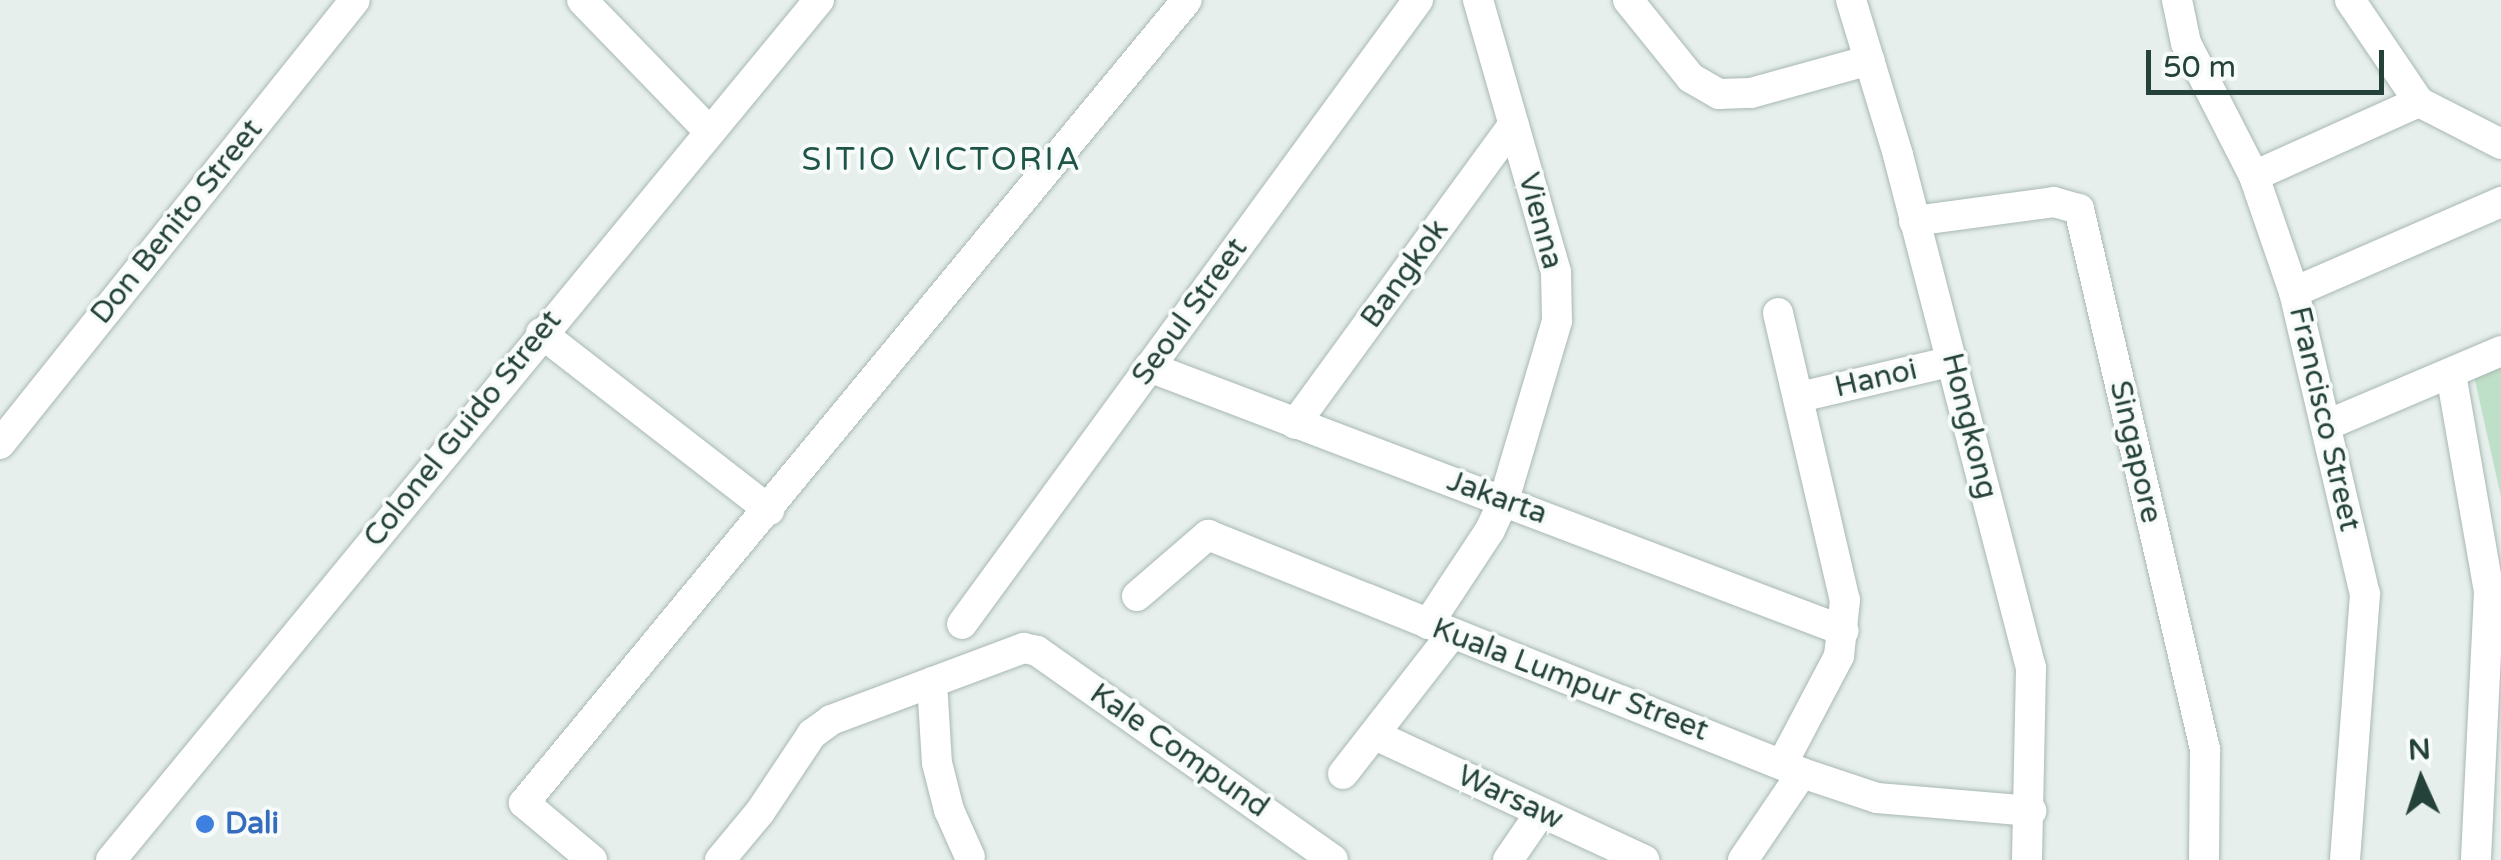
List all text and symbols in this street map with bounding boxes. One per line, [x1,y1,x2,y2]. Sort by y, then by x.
scale bar [2151,30,2388,92]
text: 50 m [2163,49,2236,86]
street label: Don Benito Street [84,112,270,332]
district label: SITIO VICTORIA [802,141,1082,179]
street label: Vienna [1510,169,1570,273]
street label: Bangkok [1354,213,1456,335]
street label: Seoul Street [1125,231,1255,393]
street label: Colonel Guido Street [357,303,569,555]
street label: Francisco Street [2281,303,2367,535]
street label: Hongkong [1933,349,2005,503]
street label: Hanoi [1831,352,1921,406]
street label: Singapore [2101,377,2169,527]
street label: Jakarta [1442,463,1552,533]
street label: Kuala Lumpur Street [1427,611,1713,749]
street label: Kale Compund [1083,676,1275,826]
north arrow [2371,730,2471,830]
text: N [2407,732,2432,768]
street label: Warsaw [1452,758,1568,838]
place label: Dali [225,806,279,842]
marker: Dali [194,813,216,835]

